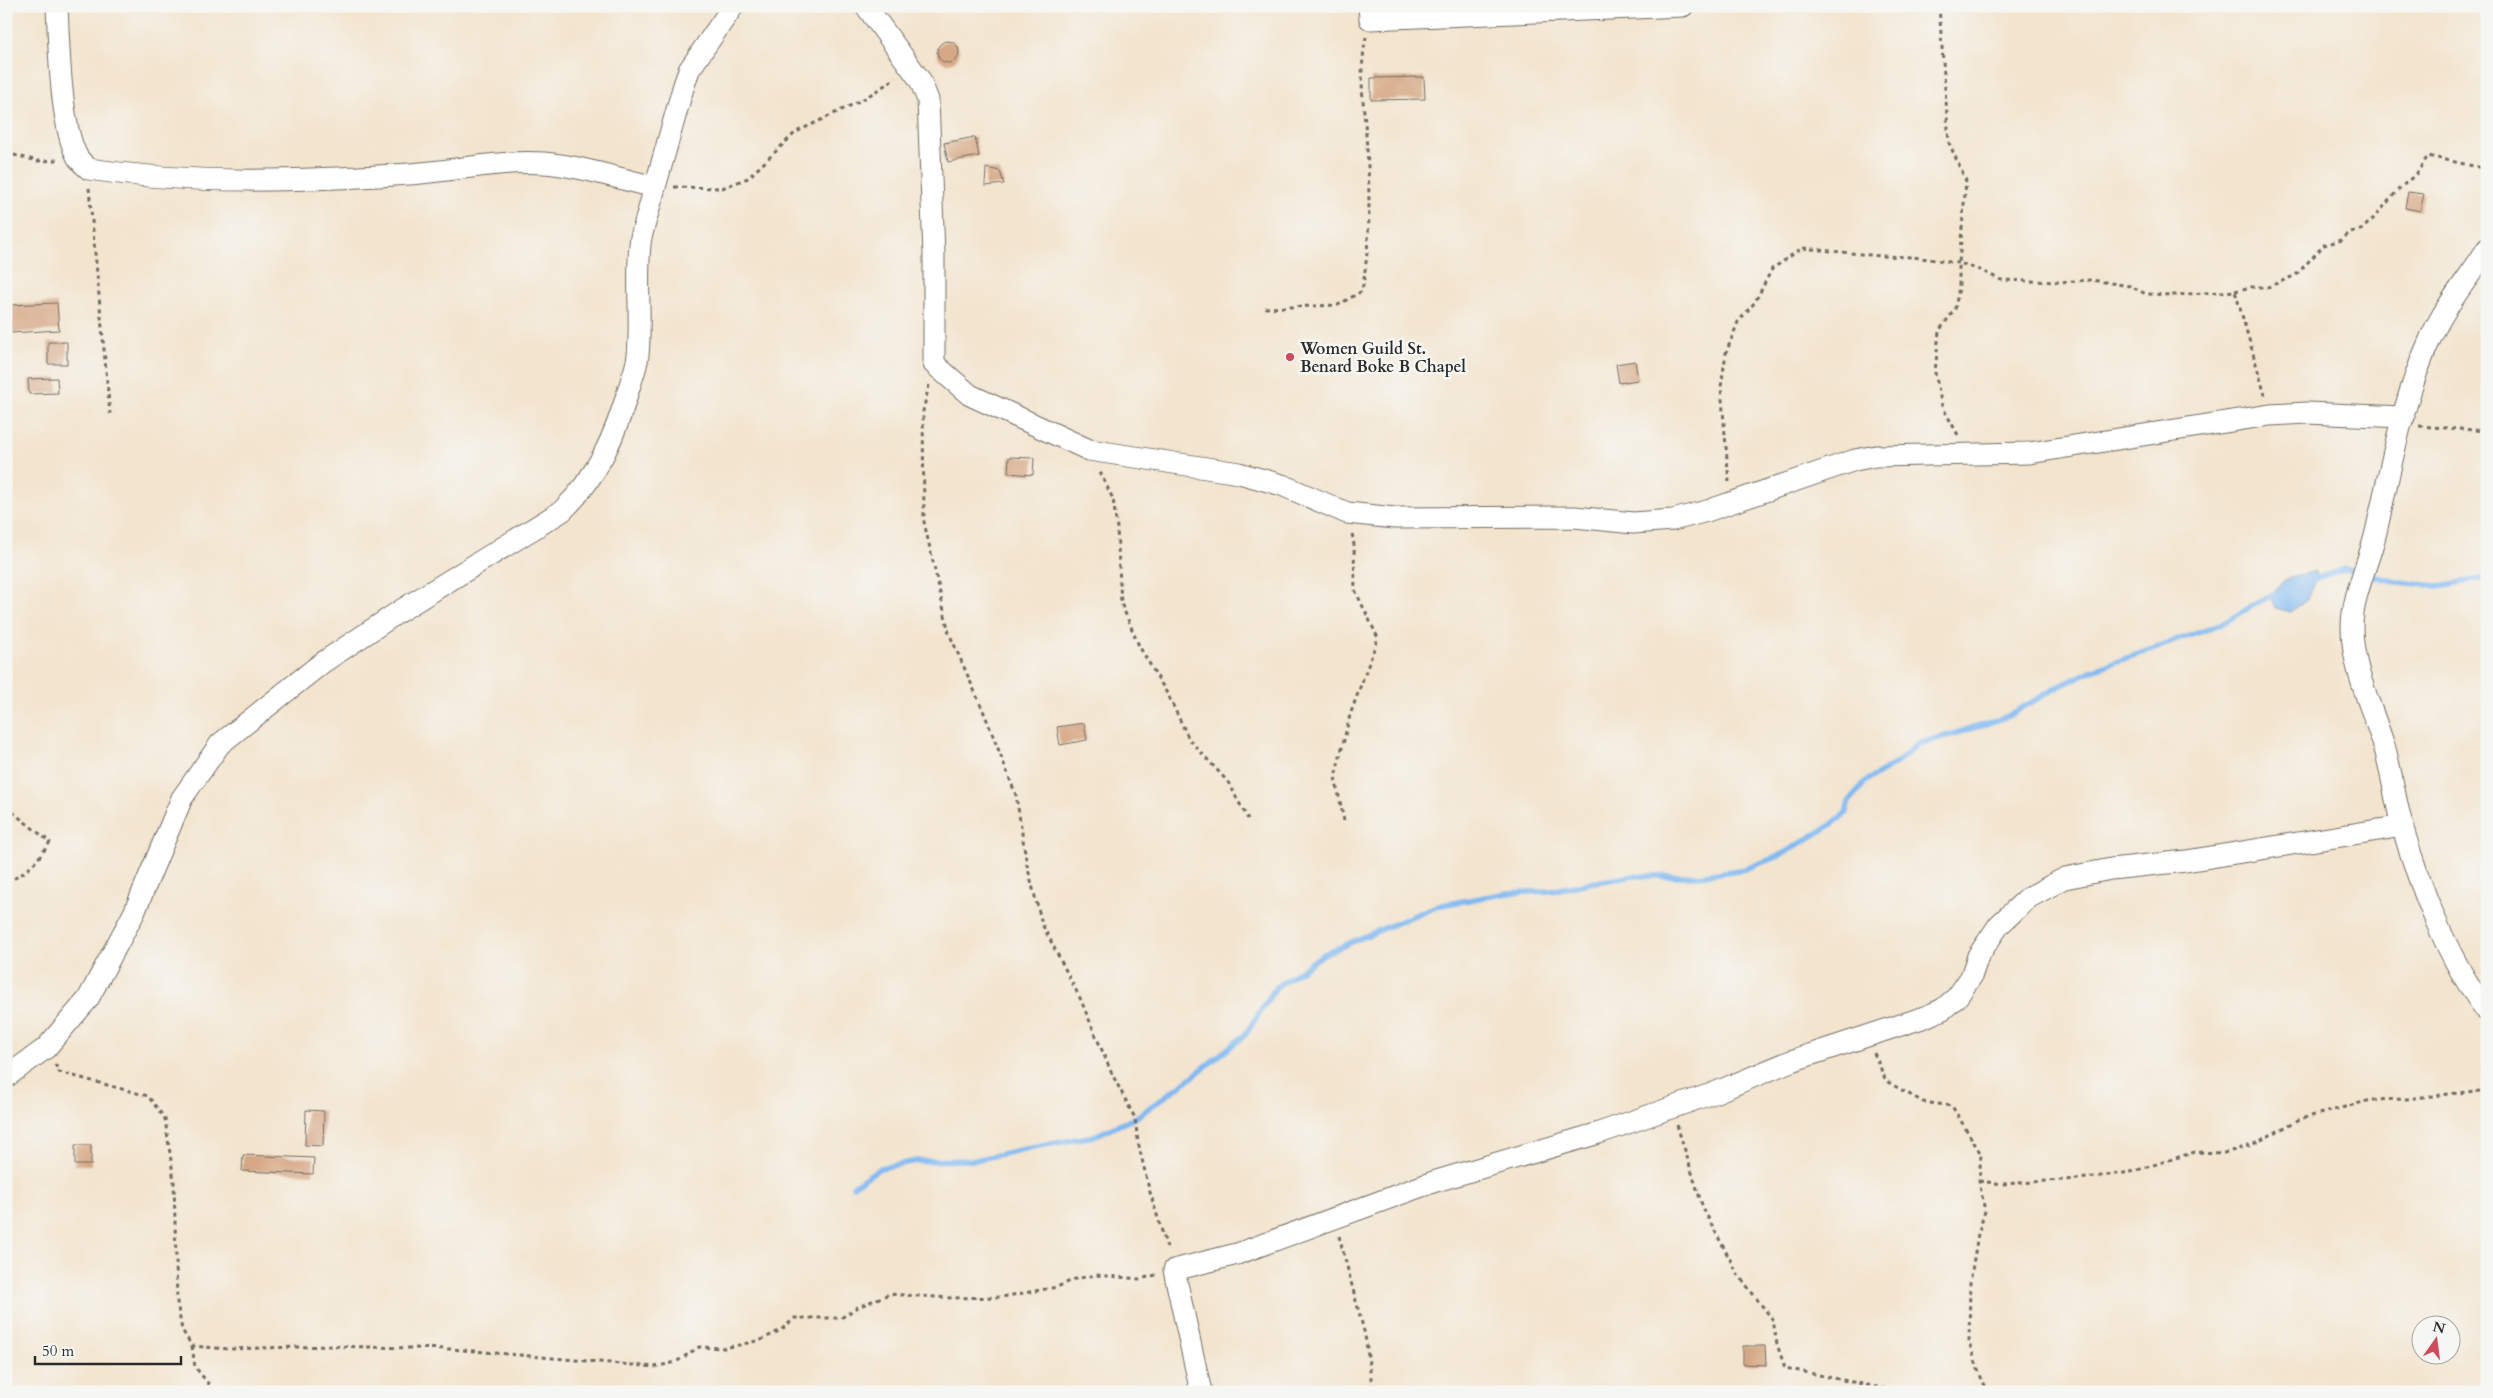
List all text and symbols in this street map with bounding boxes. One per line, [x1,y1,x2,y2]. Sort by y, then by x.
place label: Women Guild St. Benard Boke B Chapel [1299,338,1466,378]
marker: Women Guild St. Benard Boke B Chapel [1284,351,1296,363]
north arrow [2410,1316,2460,1366]
text: N [2431,1317,2447,1339]
scale bar [35,1333,181,1365]
text: 50 m [42,1341,74,1361]

